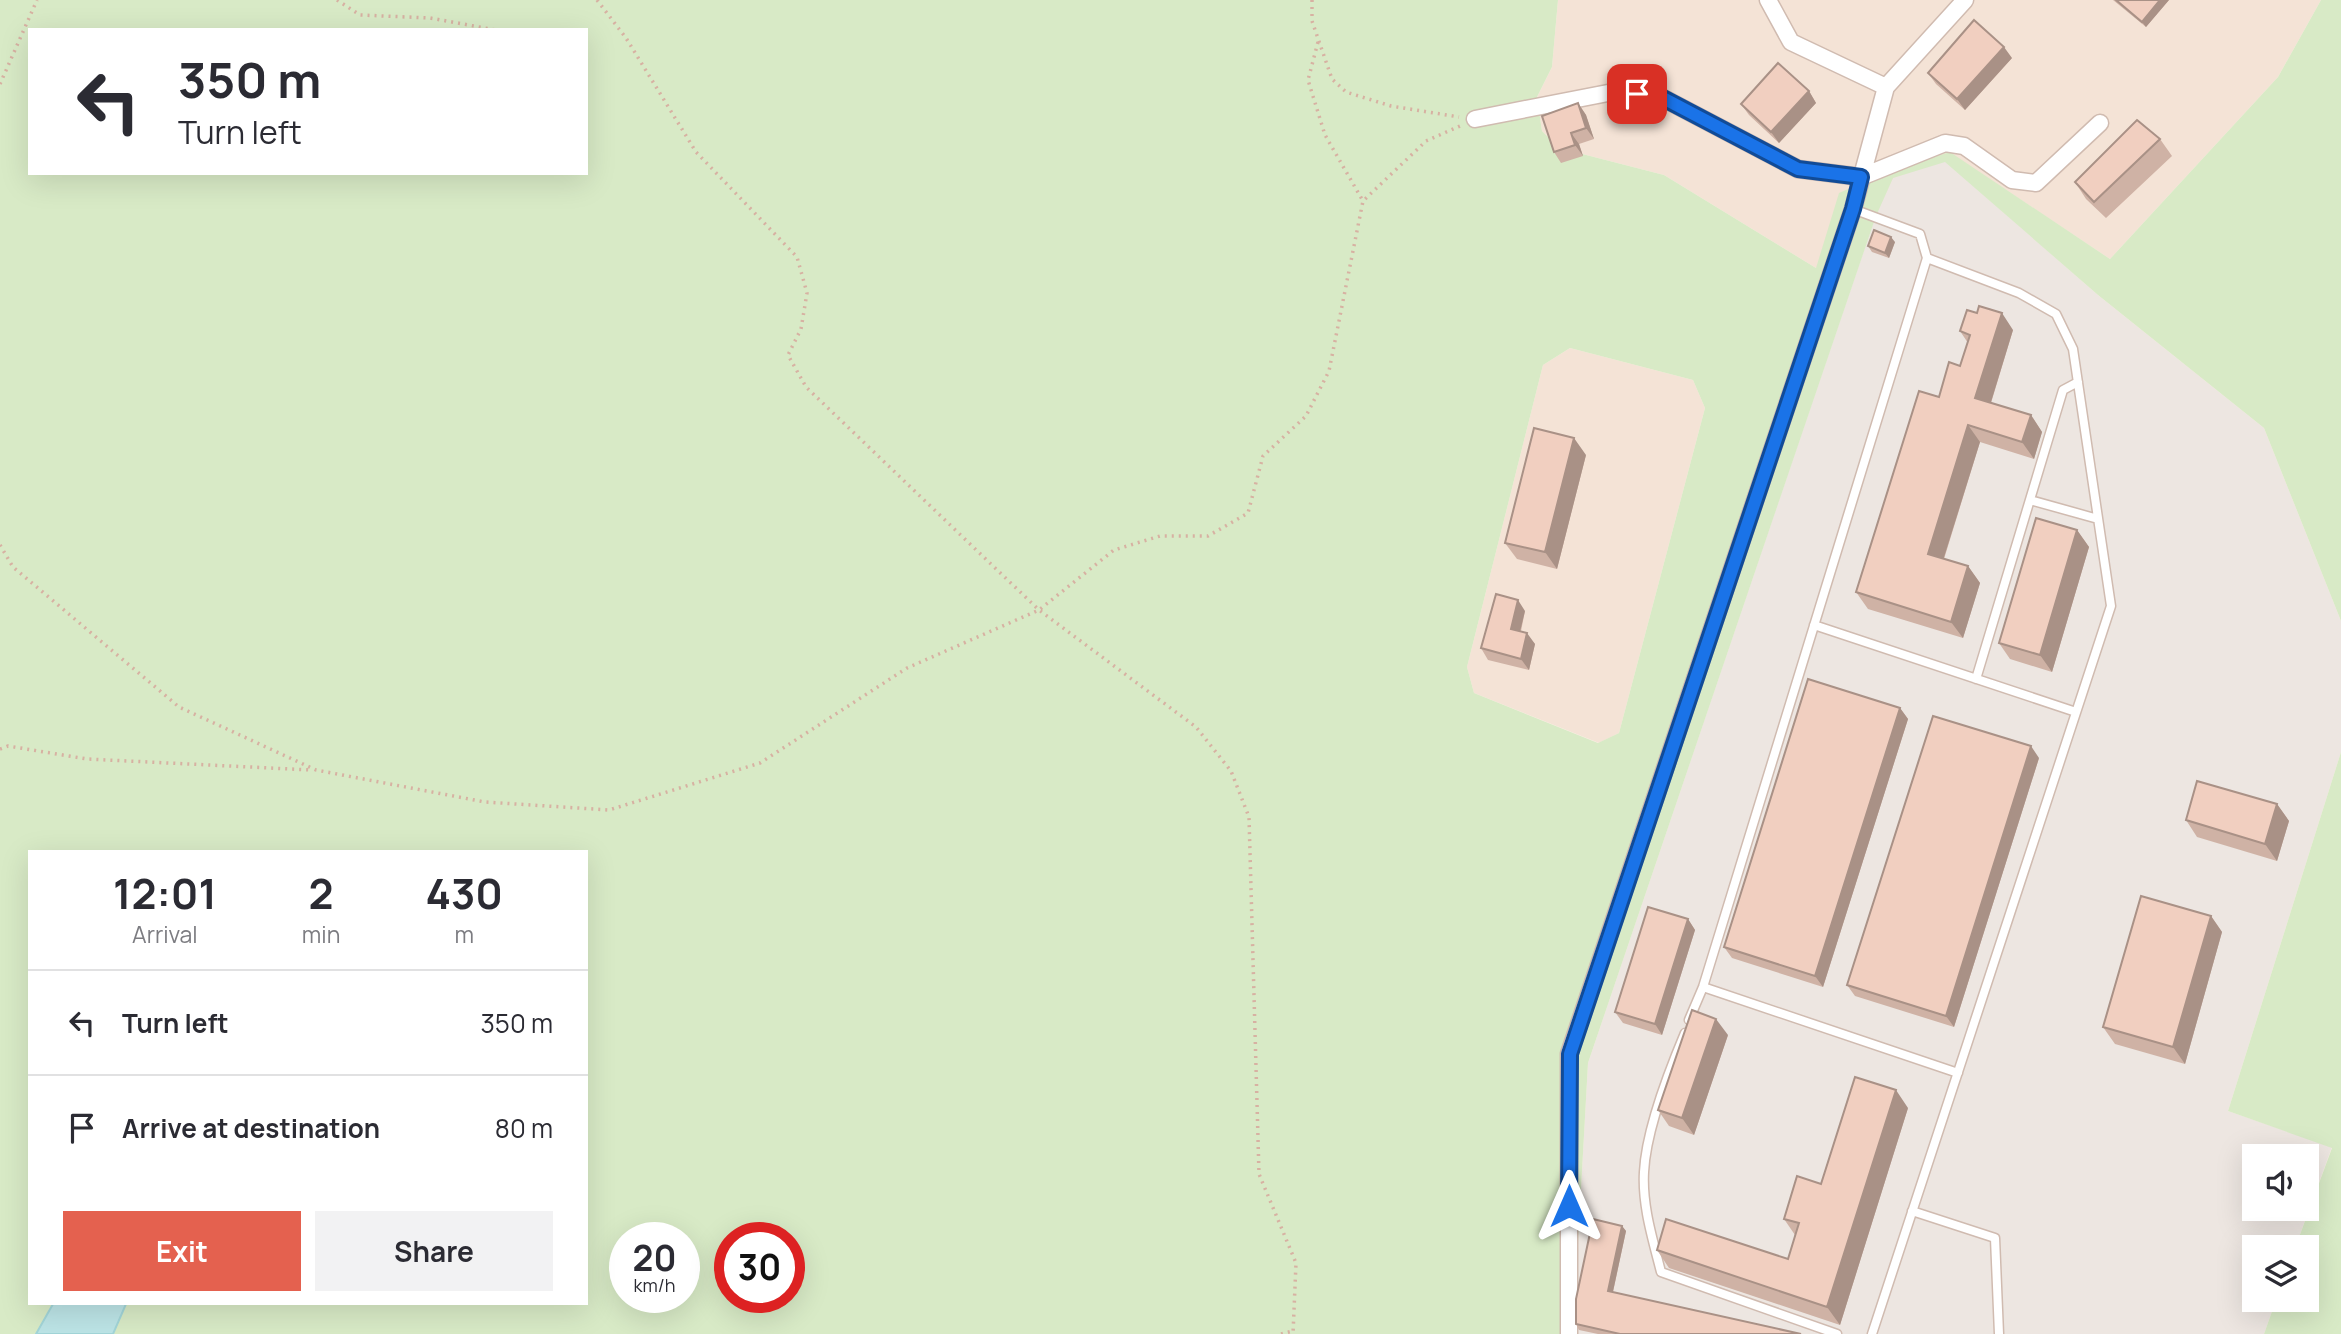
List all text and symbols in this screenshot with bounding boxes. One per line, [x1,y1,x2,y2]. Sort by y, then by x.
text: 350 m [178,46,321,113]
icon: left [63,56,154,147]
pin [1607,64,1667,124]
icon: arrive [1618,75,1656,113]
text: Turn left [178,110,302,154]
text: 12:01 [113,864,217,922]
text: 2 [309,864,334,922]
text: 430 [425,864,503,922]
text: Arrival [132,918,198,950]
text: min [302,918,340,950]
text: m [454,918,474,950]
icon: left [63,1004,101,1042]
text: Turn left [122,1005,229,1041]
text: 350 m [480,1005,553,1041]
icon: arrive [63,1109,101,1147]
text: Arrive at destination [122,1110,380,1146]
text: 80 m [495,1110,553,1146]
map controls [2242,1144,2319,1312]
button: sound [2242,1144,2319,1221]
position arrow [1532,1169,1606,1243]
button: Exit [63,1211,301,1291]
button: Share [315,1211,553,1291]
speed limit sign: 30 [714,1222,805,1313]
text: 20 [633,1234,676,1282]
button: layers [2242,1235,2319,1312]
text: km/h [634,1273,675,1297]

